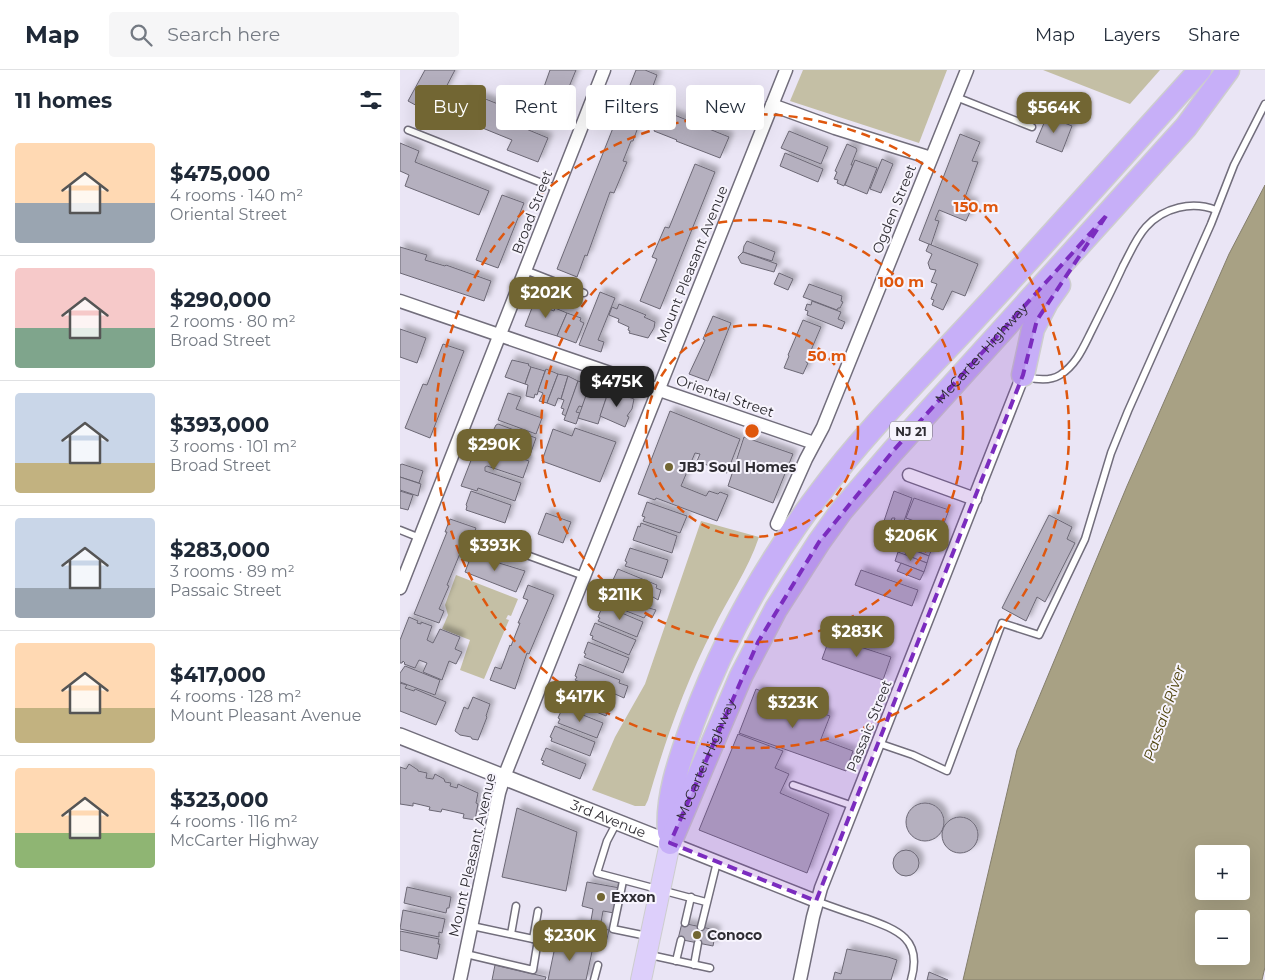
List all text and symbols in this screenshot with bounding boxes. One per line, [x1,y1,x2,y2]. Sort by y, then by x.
search box [109,12,459,57]
text: Map [25,20,79,49]
icon: search [127,21,155,49]
text: Search here [167,23,280,46]
text: Map [1035,24,1075,46]
text: Layers [1103,24,1160,46]
text: Share [1188,24,1240,46]
chip: Buy [415,85,486,130]
chip: Rent [496,85,576,130]
chip: Filters [586,85,676,130]
chip: New [686,85,764,130]
icon: filters [357,86,385,114]
text: 11 homes [15,88,112,113]
pin: $564K [1019,92,1089,134]
text: $564K [1028,98,1080,117]
text: $475,000 [170,161,270,186]
street label: Ogden Street [868,161,920,256]
icon: home [55,163,115,223]
street label: Broad Street [508,167,556,257]
street label: Mount Pleasant Avenue [652,183,732,345]
text: 4 rooms · 140 m² [170,186,303,205]
text: 150 m [954,197,998,216]
text: Oriental Street [170,205,287,224]
text: 100 m [878,272,924,291]
pin: $202K [511,276,581,319]
text: $202K [520,283,572,302]
text: $290,000 [170,287,271,312]
icon: home [55,288,115,348]
street label: McCarter Highway [931,299,1032,407]
text: 2 rooms · 80 m² [170,312,296,331]
text: Broad Street [170,331,271,350]
text: 50 m [807,346,847,365]
pin: $475K [582,366,652,408]
street label: Oriental Street [674,371,777,421]
text: $475K [591,372,643,391]
text: $393,000 [170,412,269,437]
icon: home [55,413,115,473]
centre of rings [743,422,761,440]
road number: NJ 21 [890,422,932,441]
pin: $290K [459,428,529,471]
text: $290K [468,435,520,454]
text: 3 rooms · 101 m² [170,437,297,456]
text: Broad Street [170,456,271,475]
place label: JBJ Soul Homes [678,458,797,476]
marker: JBJ Soul Homes [663,461,675,473]
pin: $206K [876,520,946,562]
text: $206K [885,526,937,545]
pin: $393K [460,530,530,572]
text: $393K [470,536,520,555]
text: $283,000 [170,537,270,562]
icon: home [55,538,115,598]
text: 3 rooms · 89 m² [170,562,295,581]
pin: $211K [585,578,655,621]
text: Passaic Street [170,581,282,600]
text: $211K [598,585,642,604]
pin: $283K [822,616,892,658]
text: $283K [831,622,883,641]
text: $417,000 [170,662,266,687]
water label: Passaic River [1139,662,1190,763]
icon: home [55,663,115,723]
street label: Passaic Street [842,677,896,775]
pin: $417K [545,680,615,723]
pin: $323K [758,686,828,729]
text: 4 rooms · 128 m² [170,687,301,706]
text: $417K [555,687,605,706]
text: $323K [768,693,818,712]
street label: McCarter Highway [672,695,739,823]
text: Mount Pleasant Avenue [170,706,361,725]
street label: Mount Pleasant Avenue [444,771,500,939]
text: $323,000 [170,787,268,812]
icon: home [55,788,115,848]
street label: 3rd Avenue [568,796,648,842]
text: 4 rooms · 116 m² [170,812,298,831]
text: McCarter Highway [170,831,319,850]
map controls [1195,845,1250,965]
button: + [1195,845,1250,900]
place label: Exxon [611,888,656,906]
marker: Exxon [595,891,607,903]
button: − [1195,910,1250,965]
pin: $230K [535,920,605,962]
text: $230K [544,926,596,945]
place label: Conoco [707,926,762,944]
marker: Conoco [691,929,703,941]

